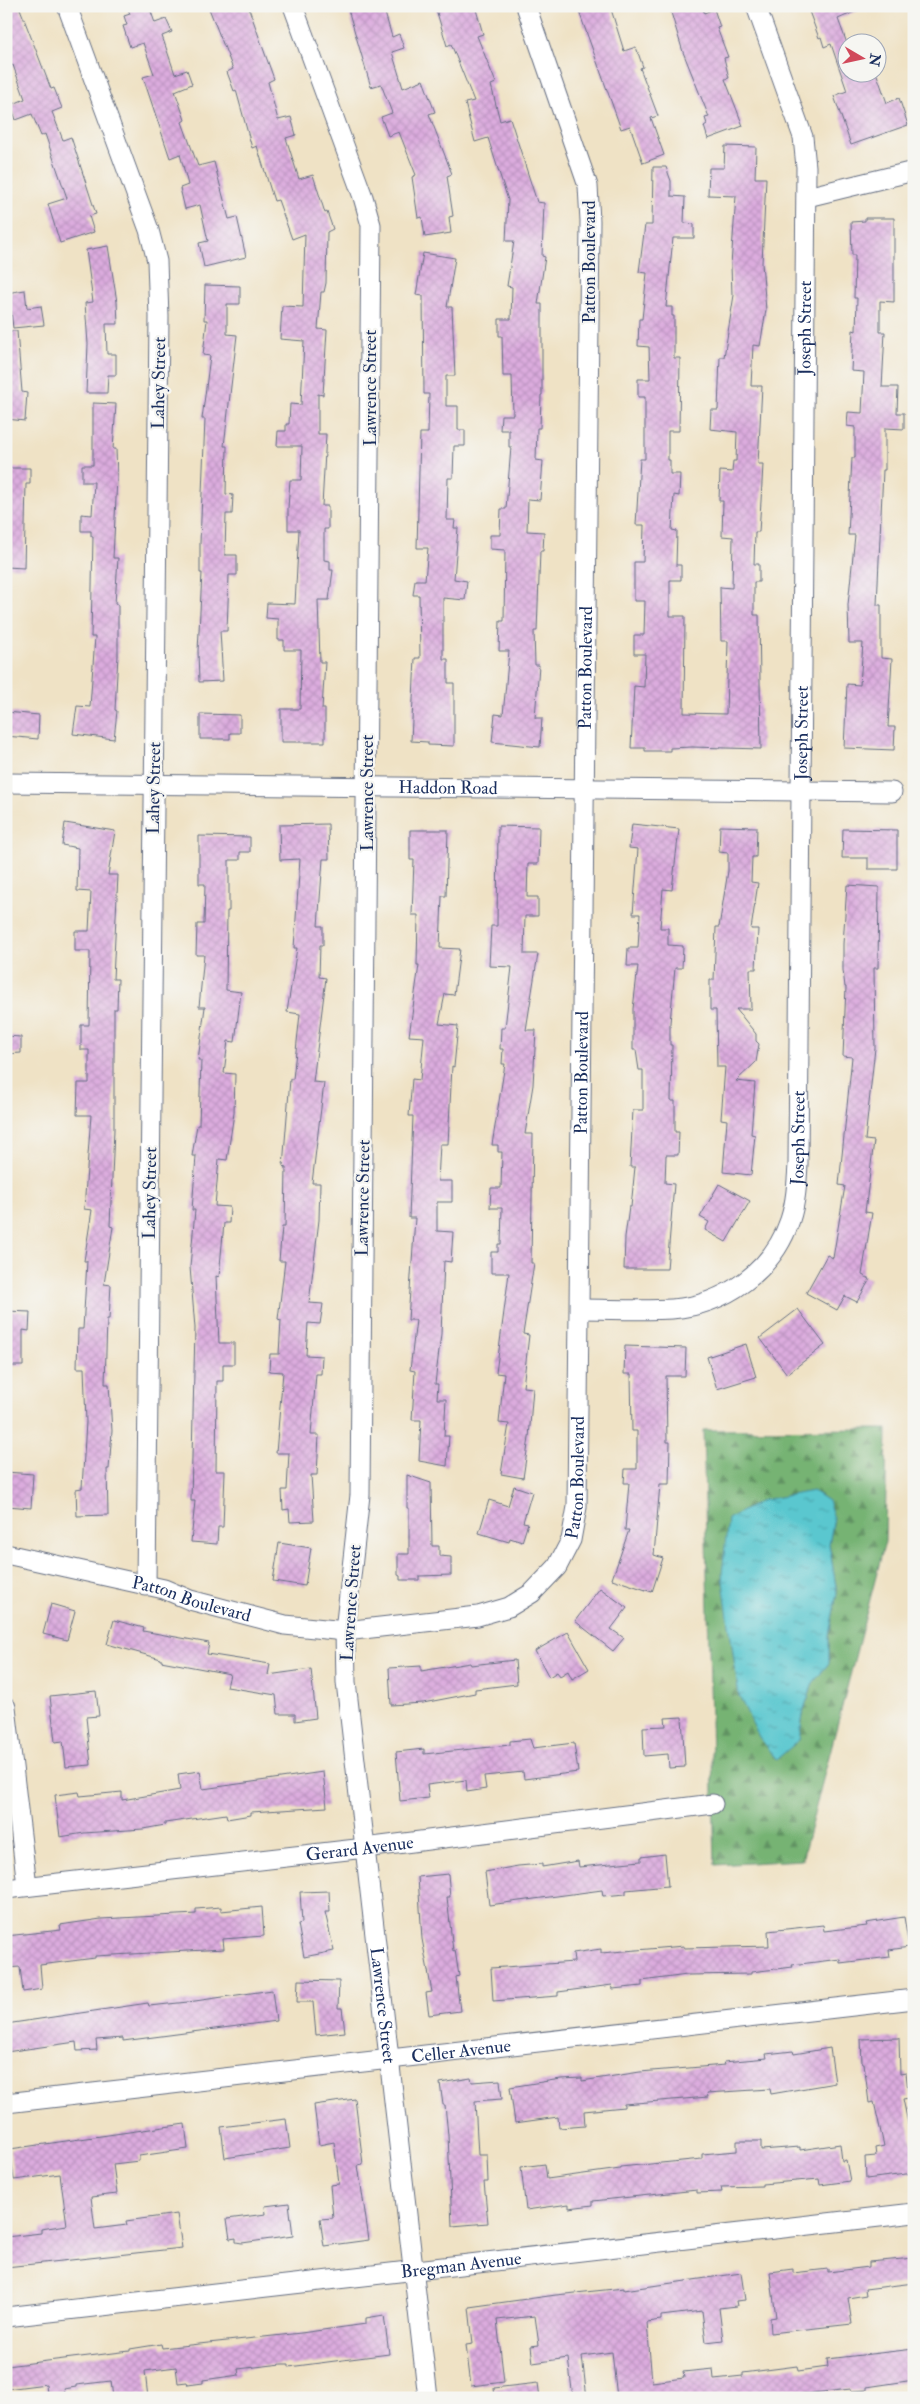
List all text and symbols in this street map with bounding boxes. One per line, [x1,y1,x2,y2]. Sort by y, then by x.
north arrow [838,32,888,82]
text: N [865,51,884,68]
street label: Patton Boulevard [578,200,601,324]
street label: Joseph Street [793,280,817,377]
street label: Lawrence Street [359,329,382,446]
street label: Lahey Street [147,336,171,429]
street label: Patton Boulevard [573,606,598,729]
street label: Joseph Street [790,685,813,782]
street label: Lawrence Street [356,734,379,851]
street label: Lahey Street [142,741,166,834]
street label: Haddon Road [398,775,498,799]
street label: Patton Boulevard [569,1011,594,1134]
street label: Joseph Street [785,1090,810,1187]
street label: Lawrence Street [350,1139,376,1257]
street label: Lahey Street [138,1146,162,1239]
street label: Patton Boulevard [560,1416,589,1541]
street label: Lawrence Street [335,1544,367,1662]
street label: Patton Boulevard [130,1571,254,1627]
street label: Gerard Avenue [305,1830,415,1866]
street label: Lawrence Street [365,1946,401,2065]
street label: Celler Avenue [410,2034,513,2068]
street label: Bregman Avenue [399,2246,523,2283]

